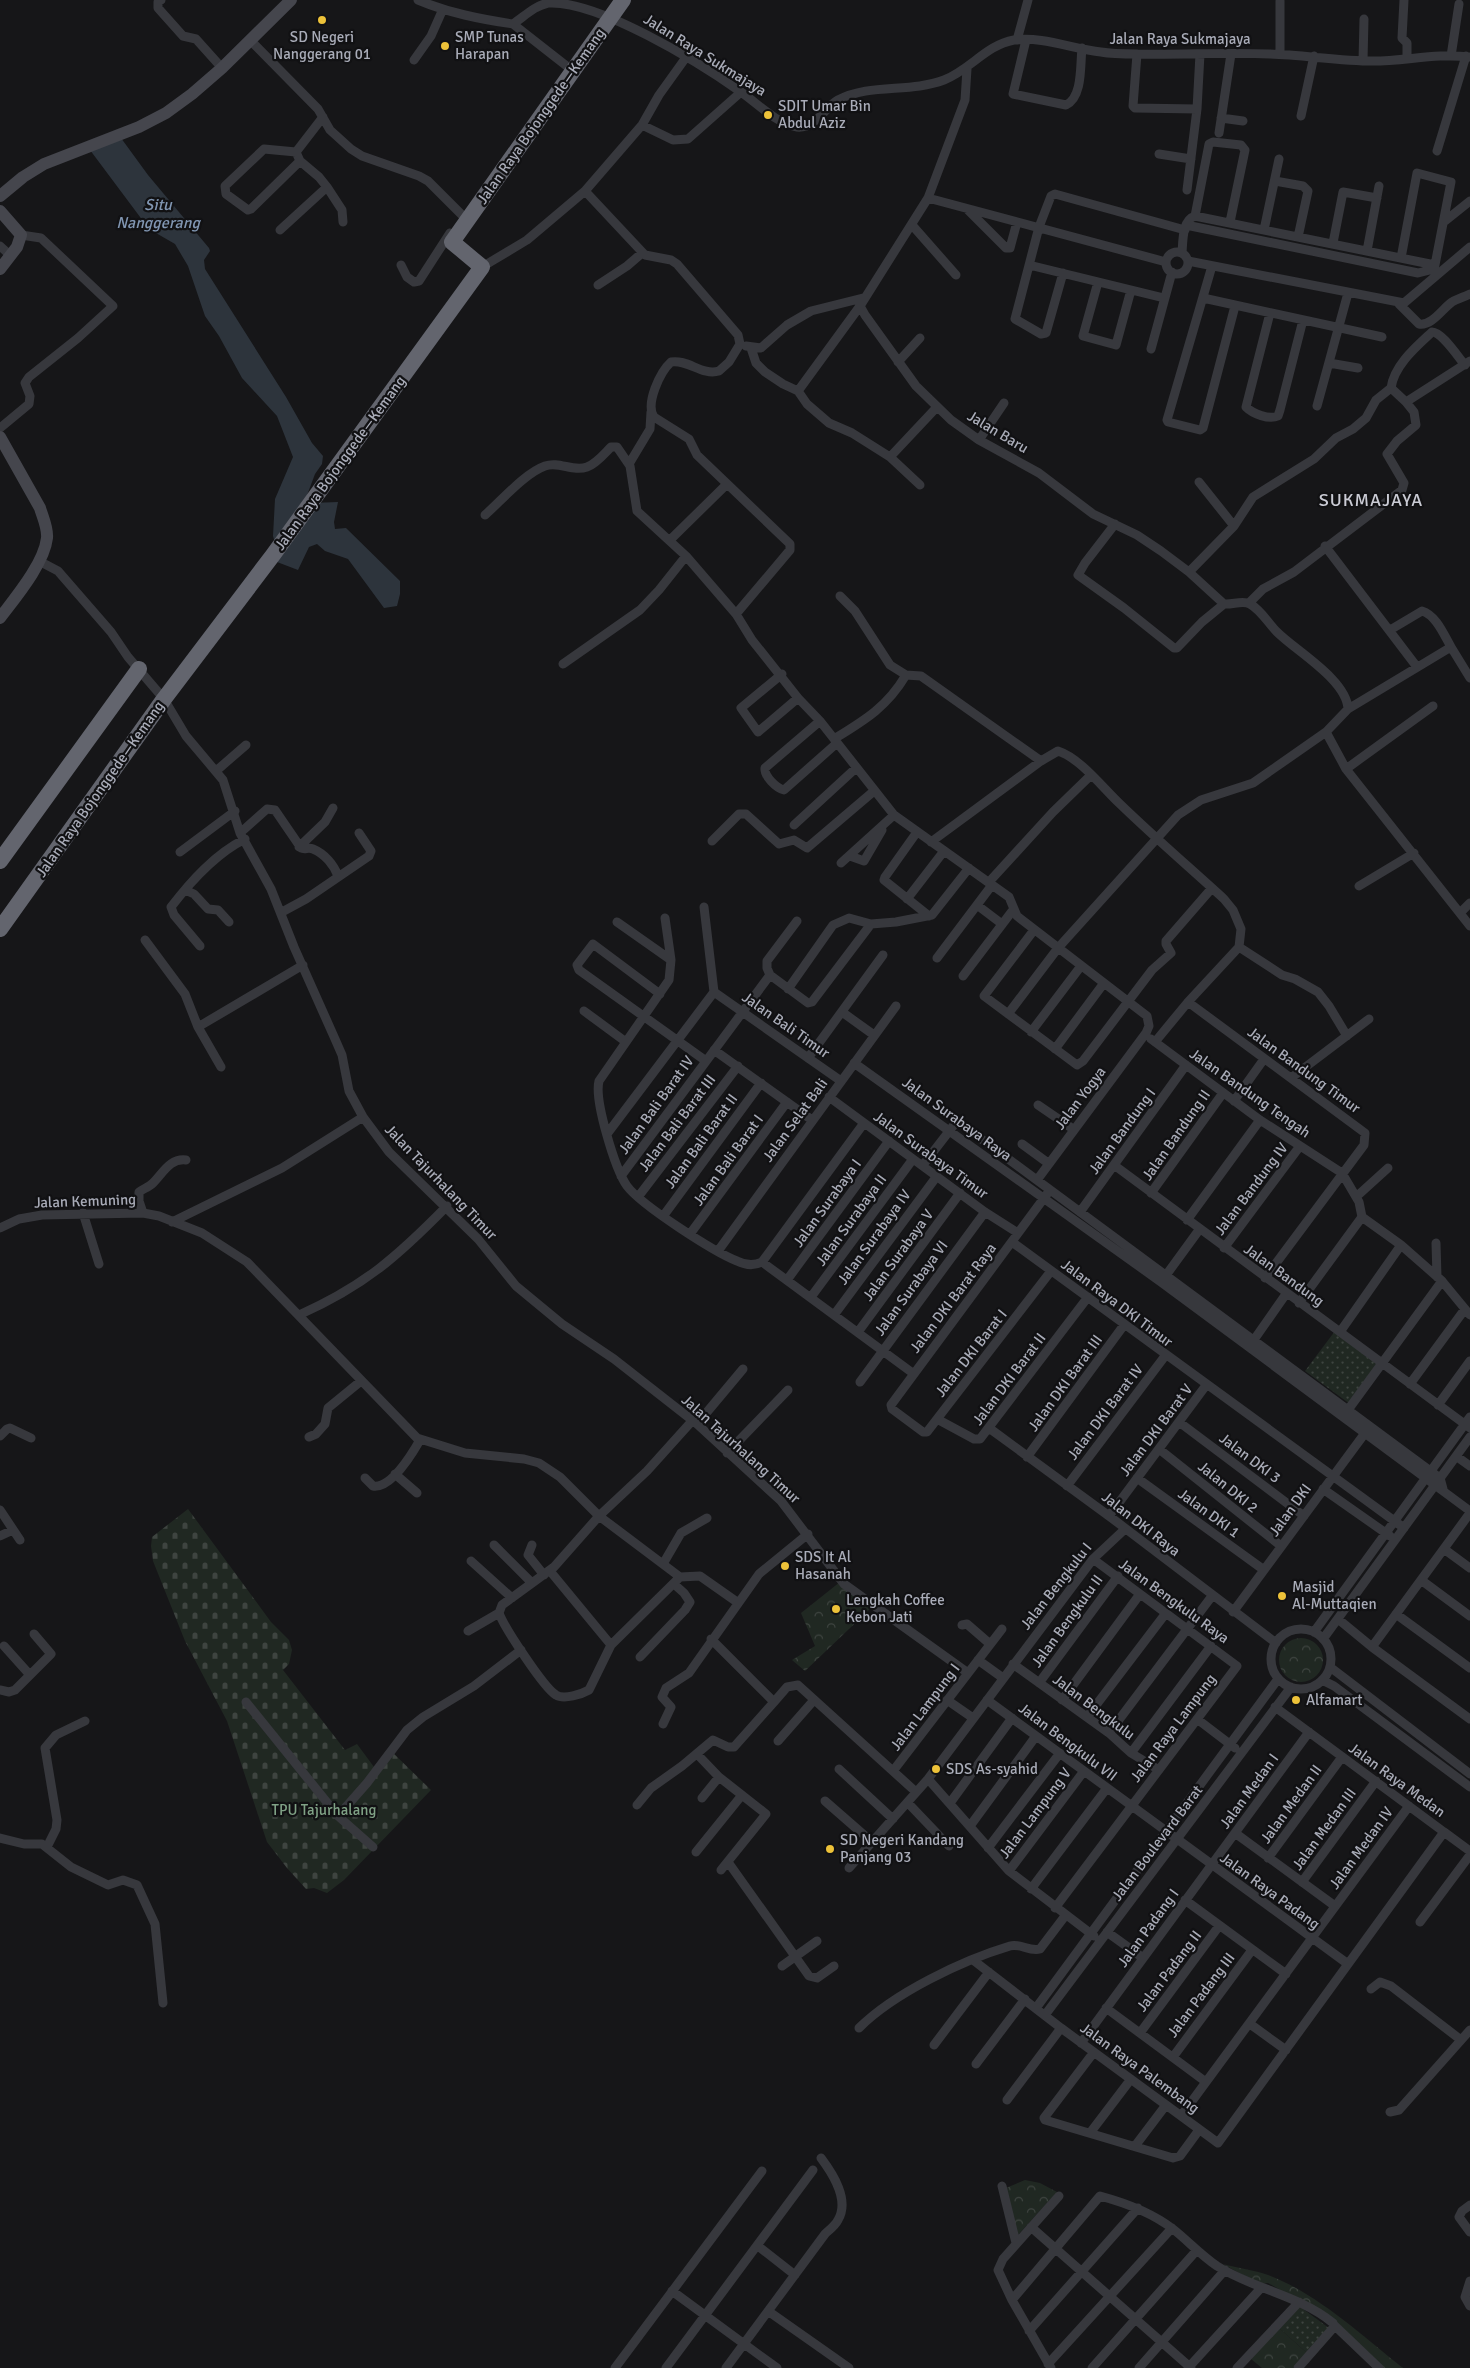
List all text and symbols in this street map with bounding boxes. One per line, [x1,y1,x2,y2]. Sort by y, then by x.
street label: Jalan Raya Sukmajaya [640,10,770,100]
marker: SD Negeri Nanggerang 01 [316,14,328,26]
street label: Jalan Raya Bojonggede—Kemang [473,24,609,208]
place label: SD Negeri Nanggerang 01 [273,28,371,63]
place label: SMP Tunas Harapan [455,28,524,63]
street label: Jalan Raya Sukmajaya [1109,30,1251,48]
marker: SMP Tunas Harapan [439,40,451,52]
place label: SDIT Umar Bin Abdul Aziz [778,97,871,132]
marker: SDIT Umar Bin Abdul Aziz [762,109,774,121]
water label: Situ Nanggerang [116,195,201,233]
street label: Jalan Raya Bojonggede—Kemang [271,372,409,554]
street label: Jalan Baru [964,407,1032,457]
district label: SUKMAJAYA [1319,489,1423,511]
street label: Jalan Raya Bojonggede—Kemang [32,697,168,881]
street label: Jalan Bali Timur [739,988,834,1062]
street label: Jalan Bandung Timur [1244,1023,1364,1117]
street label: Jalan Bandung Tengah [1186,1045,1314,1141]
street label: Jalan Bali Barat IV [614,1052,698,1158]
street label: Jalan Yogya [1050,1063,1110,1133]
street label: Jalan Bali Barat III [635,1071,719,1175]
street label: Jalan Surabaya Raya [899,1073,1015,1165]
street label: Jalan Selat Bali [759,1075,831,1165]
street label: Jalan Bandung I [1085,1084,1159,1178]
street label: Jalan Bandung II [1138,1086,1214,1184]
street label: Jalan Surabaya Timur [870,1107,992,1203]
street label: Jalan Bali Barat II [689,1111,767,1209]
street label: Jalan Bali Barat I [689,1111,767,1209]
street label: Jalan Tajurhalang Timur [381,1121,501,1244]
street label: Jalan Bandung IV [1210,1139,1292,1239]
street label: Jalan Surabaya I [789,1155,865,1251]
street label: Jalan Surabaya II [812,1171,890,1269]
street label: Jalan Surabaya IV [833,1186,915,1288]
street label: Jalan Kemuning [34,1190,136,1212]
street label: Jalan Surabaya V [859,1205,937,1304]
street label: Jalan Surabaya VI [870,1237,952,1339]
street label: Jalan DKI Barat Raya [906,1240,1000,1356]
street label: Jalan Bandung [1240,1240,1328,1310]
street label: Jalan Raya DKI Timur [1058,1255,1177,1351]
street label: Jalan DKI Barat I [931,1306,1011,1400]
street label: Jalan DKI Barat II [969,1329,1049,1429]
street label: Jalan DKI Barat III [1024,1331,1106,1435]
street label: Jalan DKI Barat IV [1063,1360,1147,1463]
street label: Jalan DKI Barat V [1116,1380,1197,1480]
street label: Jalan Tajurhalang Timur [678,1391,804,1507]
street label: Jalan DKI 3 [1216,1429,1284,1487]
street label: Jalan DKI 2 [1194,1457,1262,1517]
street label: Jalan DKI [1265,1480,1315,1540]
street label: Jalan DKI 1 [1175,1485,1243,1541]
street label: Jalan DKI Raya [1098,1488,1184,1560]
street label: Jalan Bengkulu I [1016,1539,1096,1633]
place label: SDS It Al Hasanah [795,1548,851,1583]
street label: Jalan Bengkulu Raya [1115,1555,1233,1647]
marker: SDS It Al Hasanah [779,1560,791,1572]
street label: Jalan Bengkulu II [1027,1571,1107,1671]
place label: Masjid Al-Muttaqien [1292,1578,1377,1613]
marker: Masjid Al-Muttaqien [1276,1590,1288,1602]
place label: Lengkah Coffee Kebon Jati [846,1591,945,1626]
marker: Lengkah Coffee Kebon Jati [830,1603,842,1615]
street label: Jalan Lampung I [886,1660,964,1754]
street label: Jalan Bengkulu [1049,1670,1139,1744]
street label: Jalan Raya Lampung [1126,1670,1220,1786]
place label: Alfamart [1306,1691,1363,1709]
marker: Alfamart [1290,1694,1302,1706]
street label: Jalan Bengkulu VII [1015,1699,1121,1785]
street label: Jalan Raya Medan [1345,1739,1449,1821]
street label: Jalan Medan I [1216,1750,1282,1832]
place label: SDS As-syahid [946,1760,1038,1778]
street label: Jalan Medan II [1256,1761,1326,1847]
marker: SDS As-syahid [930,1763,942,1775]
street label: Jalan Lampung V [995,1764,1075,1862]
street label: Jalan Boulevard Barat [1108,1782,1206,1904]
street label: Jalan Medan III [1288,1784,1360,1874]
park label: TPU Tajurhalang [272,1801,377,1819]
street label: Jalan Medan IV [1325,1803,1397,1893]
place label: SD Negeri Kandang Panjang 03 [840,1831,964,1866]
marker: SD Negeri Kandang Panjang 03 [824,1843,836,1855]
street label: Jalan Raya Padang [1217,1849,1323,1933]
street label: Jalan Padang I [1114,1885,1182,1971]
street label: Jalan Padang II [1133,1927,1205,2015]
street label: Jalan Padang III [1163,1949,1239,2041]
street label: Jalan Raya Palembang [1077,2019,1203,2117]

